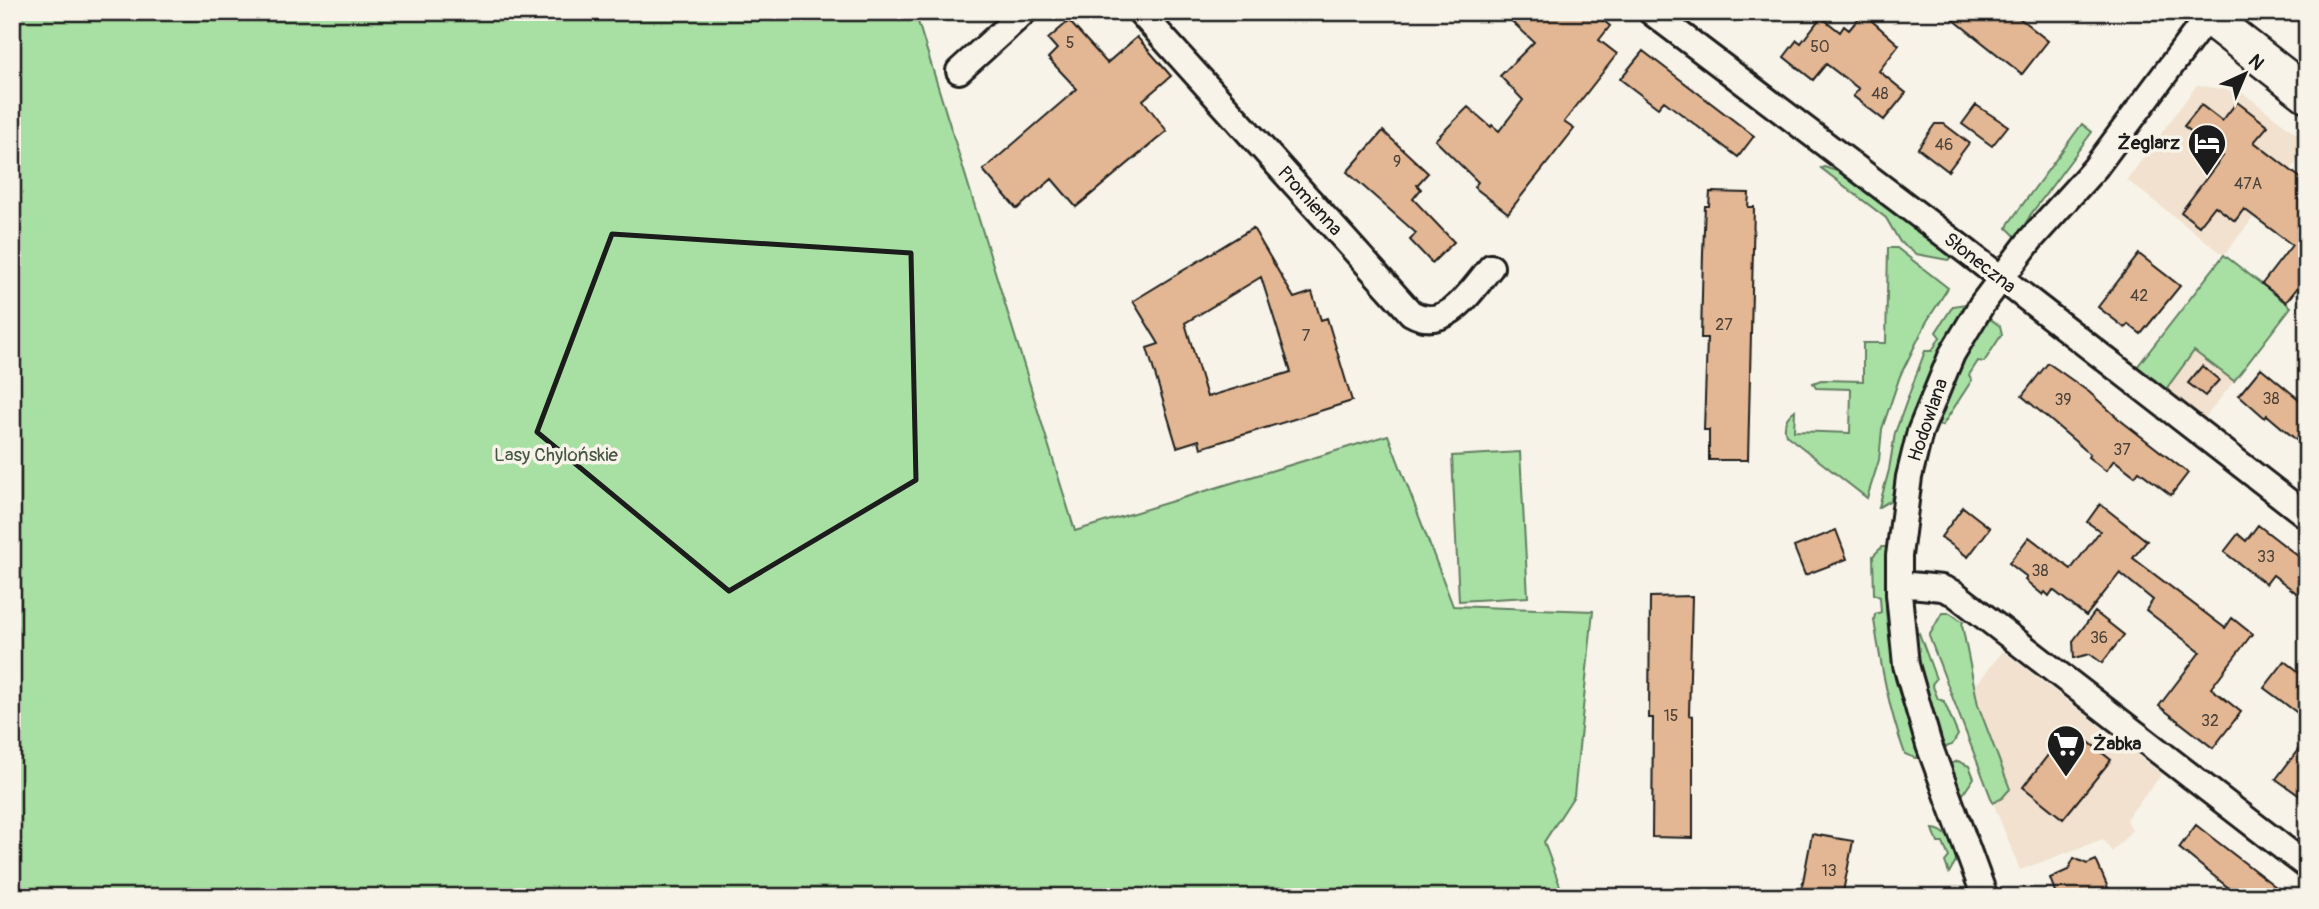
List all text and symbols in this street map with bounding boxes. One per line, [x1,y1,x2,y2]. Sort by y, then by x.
house number: 5 [1066,33,1074,53]
house number: 50 [1810,37,1830,57]
north arrow [2210,38,2280,108]
text: N [2243,49,2269,76]
house number: 48 [1871,84,1889,104]
hotel icon: Żeglarz [2186,122,2228,177]
place label: Żeglarz [2118,131,2180,155]
house number: 46 [1935,135,1953,155]
house number: 9 [1393,152,1401,172]
street label: Promienna [1272,161,1348,241]
house number: 47A [2234,174,2262,194]
street label: Słoneczna [1939,227,2021,299]
house number: 42 [2130,286,2148,306]
house number: 27 [1715,315,1733,335]
house number: 7 [1302,326,1311,346]
street label: Hodowlana [1903,375,1953,465]
house number: 38 [2263,389,2280,409]
house number: 39 [2054,390,2072,410]
house number: 37 [2113,440,2131,460]
park label: Lasy Chylońskie [494,443,619,467]
house number: 33 [2257,547,2275,567]
house number: 38 [2032,561,2049,581]
house number: 36 [2090,628,2108,648]
house number: 15 [1664,706,1678,726]
house number: 32 [2201,711,2219,731]
supermarket icon: Żabka [2045,723,2087,778]
place label: Żabka [2093,732,2142,756]
house number: 13 [1821,861,1837,881]

